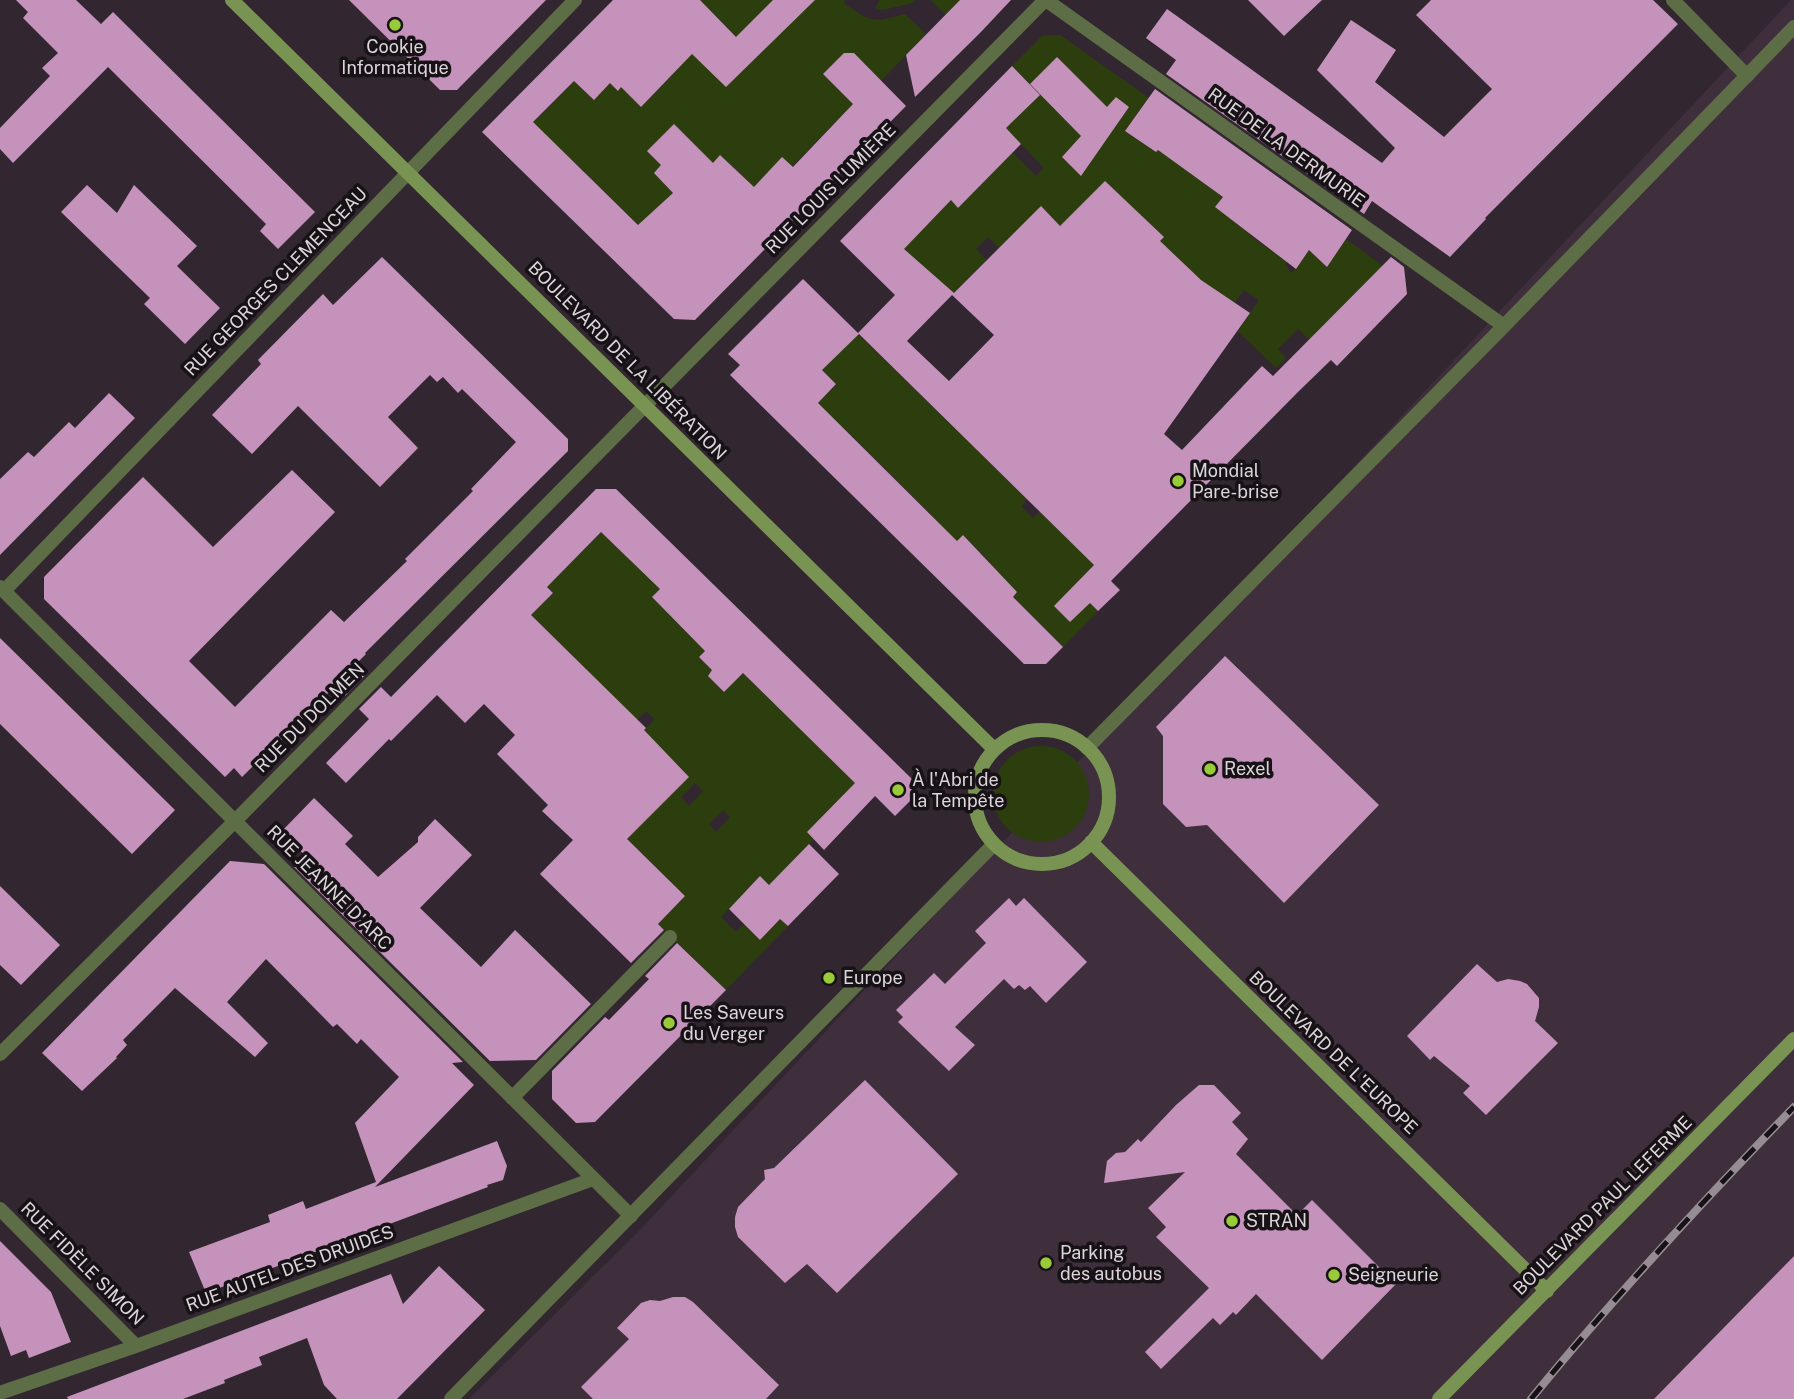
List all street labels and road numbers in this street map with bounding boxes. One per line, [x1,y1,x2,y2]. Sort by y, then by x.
street label: RUE DE LA DERMURIE [1203,84,1369,212]
street label: RUE LOUIS LUMIÈRE [761,119,901,259]
street label: RUE GEORGES CLEMENCEAU [180,183,372,381]
street label: BOULEVARD DE LA LIBÉRATION [523,257,731,465]
street label: RUE DU DOLMEN [251,659,369,777]
street label: RUE JEANNE D'ARC [262,821,396,955]
street label: BOULEVARD DE L'EUROPE [1244,967,1422,1139]
street label: BOULEVARD PAUL LEFERME [1509,1112,1697,1300]
street label: RUE FIDÈLE SIMON [16,1198,148,1330]
street label: RUE AUTEL DES DRUIDES [183,1221,397,1317]

